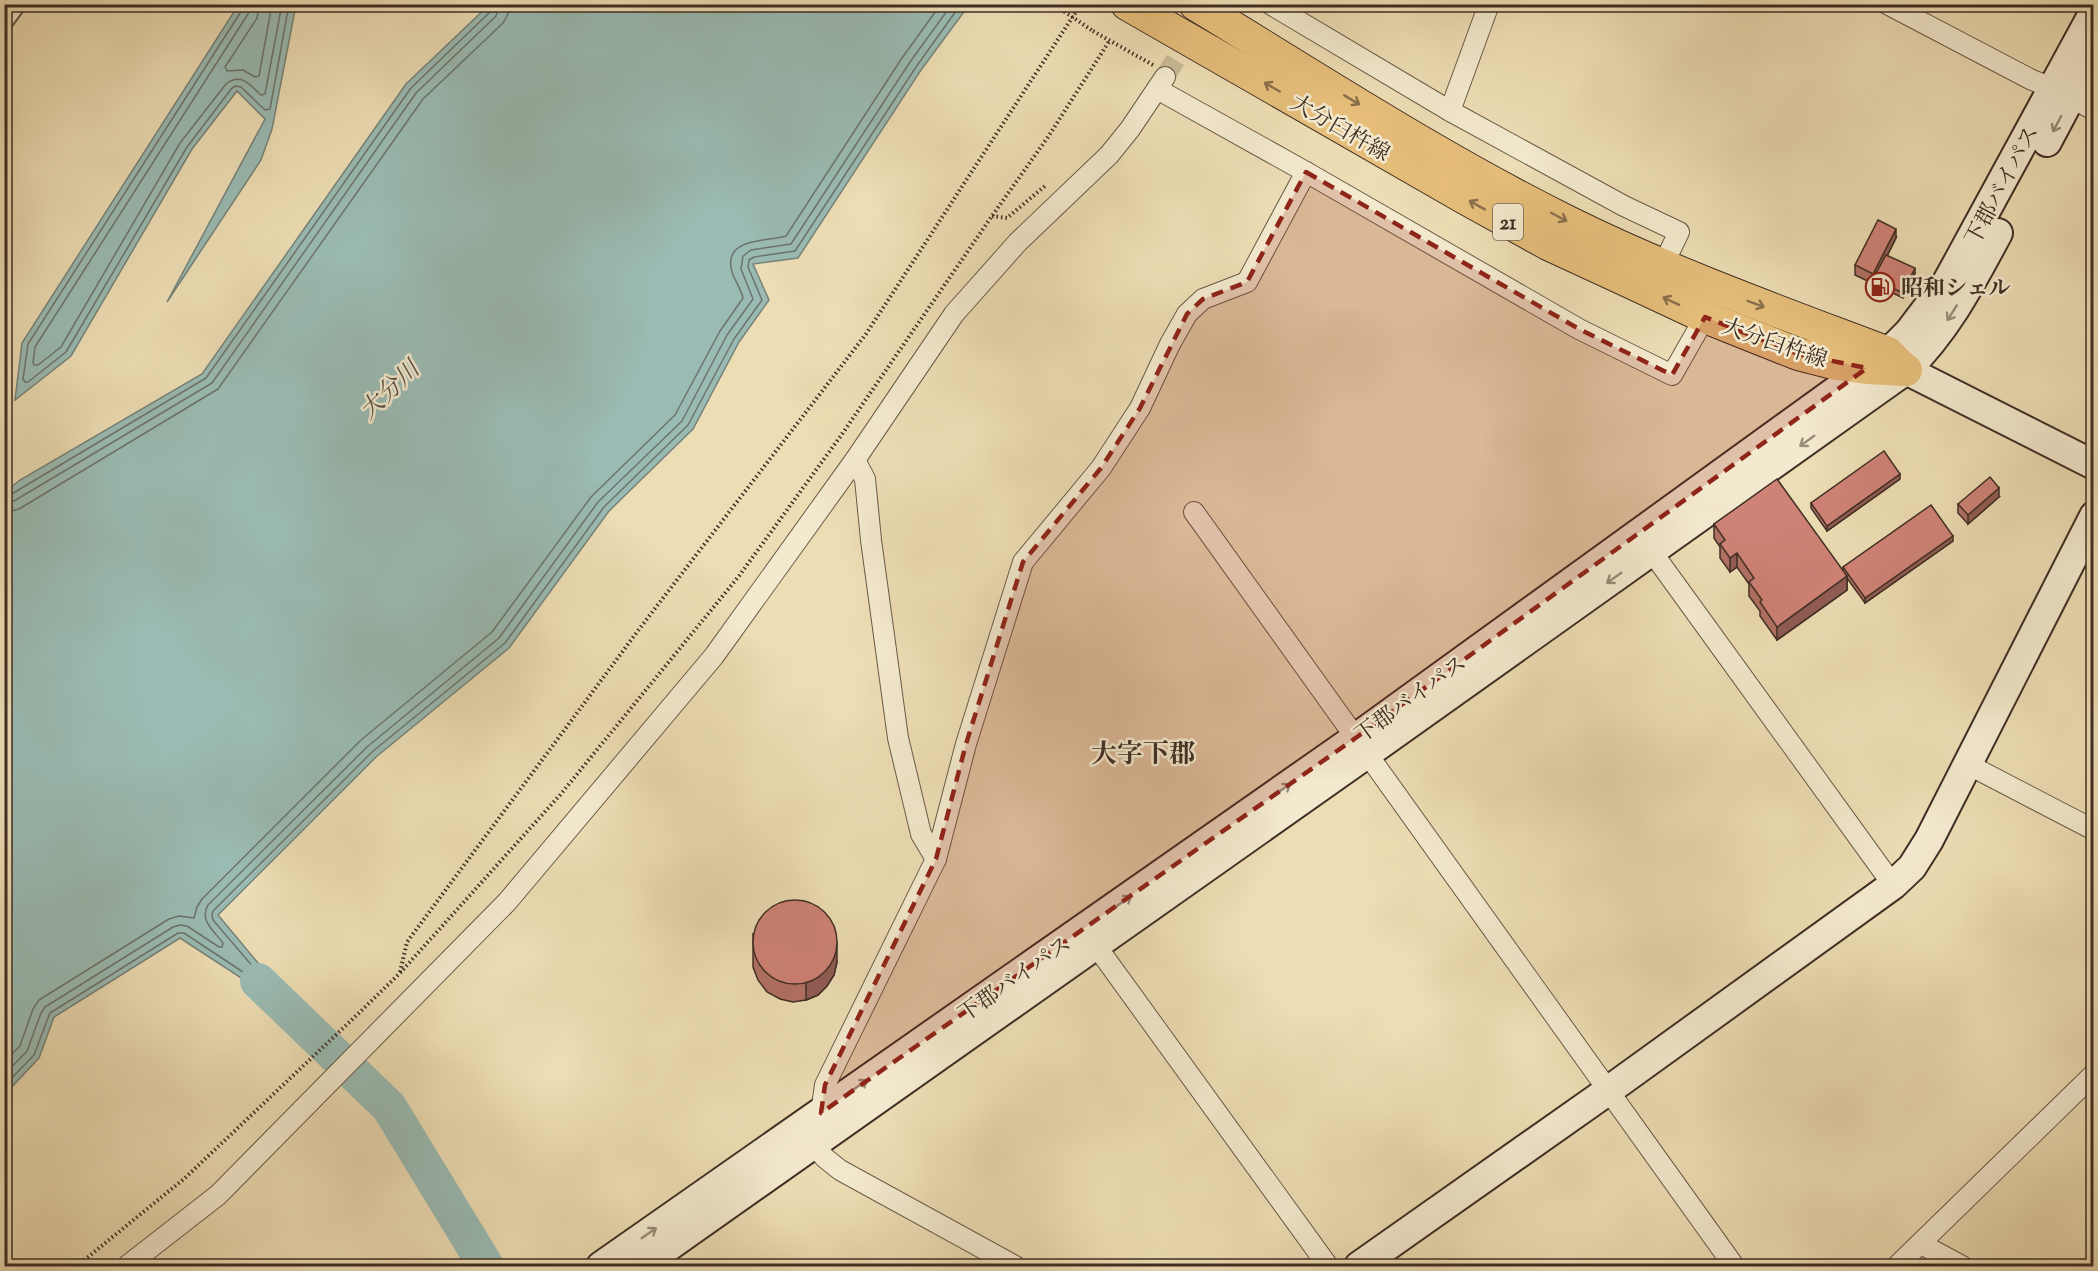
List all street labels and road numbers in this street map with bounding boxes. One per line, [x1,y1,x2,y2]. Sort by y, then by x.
street label: 大分臼杵線 [1284,88,1395,171]
street label: 下郡バイパス [1959,121,2049,252]
road number: 21 [1493,204,1523,240]
street label: 大分臼杵線 [1717,312,1831,378]
street label: 下郡バイパス [1349,649,1474,752]
street label: 下郡バイパス [953,930,1079,1031]

